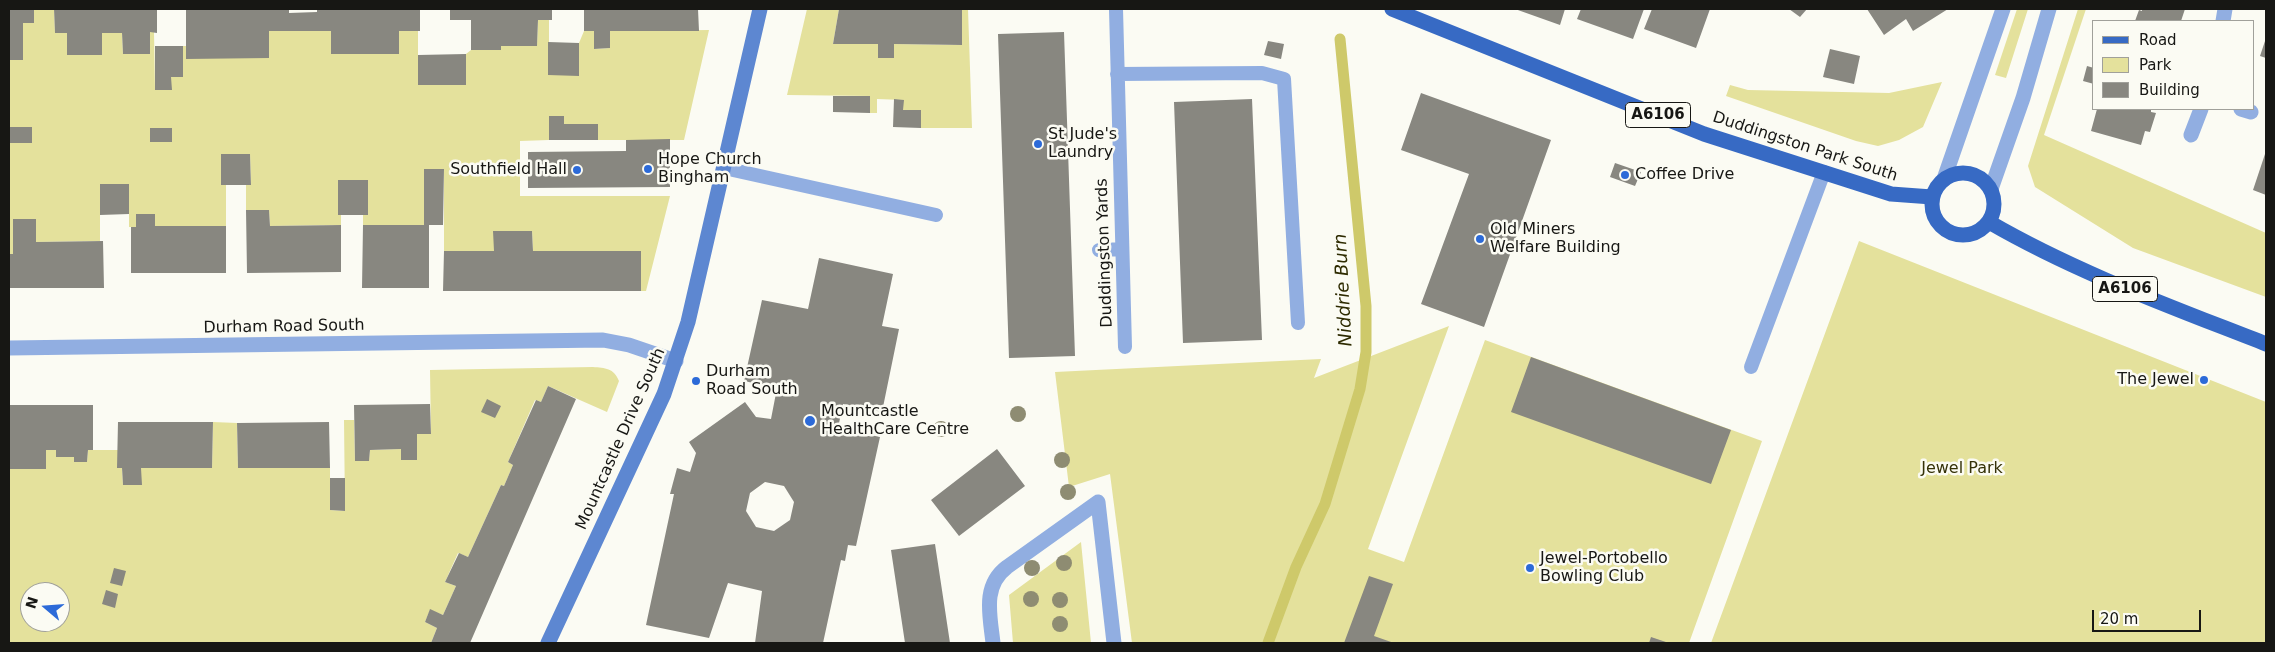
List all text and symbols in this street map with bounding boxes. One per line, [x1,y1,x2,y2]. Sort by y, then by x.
legend [2092,20,2255,110]
text: Road [2139,31,2177,49]
text: Park [2139,56,2171,74]
text: Building [2139,81,2200,99]
road number: A6106 [1626,102,1690,128]
street label: Duddingston Park South [1710,108,1900,186]
place label: St Jude's Laundry [1048,125,1117,163]
marker: St Jude's Laundry [1032,138,1044,150]
place label: Hope Church Bingham [658,150,762,188]
place label: Southfield Hall [450,160,567,180]
marker: Hope Church Bingham [642,163,654,175]
marker: Southfield Hall [571,164,583,176]
place label: Coffee Drive [1635,165,1734,185]
marker: Coffee Drive [1619,169,1631,181]
street label: Duddingston Yards [1093,178,1117,328]
place label: Old Miners Welfare Building [1490,220,1621,258]
water label: Niddrie Burn [1330,233,1358,347]
marker: Old Miners Welfare Building [1474,233,1486,245]
road number: A6106 [2092,276,2158,302]
street label: Durham Road South [203,316,365,338]
street label: Mountcastle Drive South [572,345,670,533]
place label: Durham Road South [706,362,798,400]
place label: The Jewel [2117,370,2194,390]
marker: The Jewel [2198,374,2210,386]
marker: Durham Road South [690,375,702,387]
place label: Mountcastle HealthCare Centre [821,402,969,440]
marker: Mountcastle HealthCare Centre [803,414,817,428]
park label: Jewel Park [1921,459,2003,479]
place label: Jewel-Portobello Bowling Club [1540,549,1668,587]
marker: Jewel-Portobello Bowling Club [1524,562,1536,574]
north arrow [20,582,70,632]
text: N [22,595,41,611]
scale bar [2095,600,2204,632]
text: 20 m [2100,610,2138,628]

